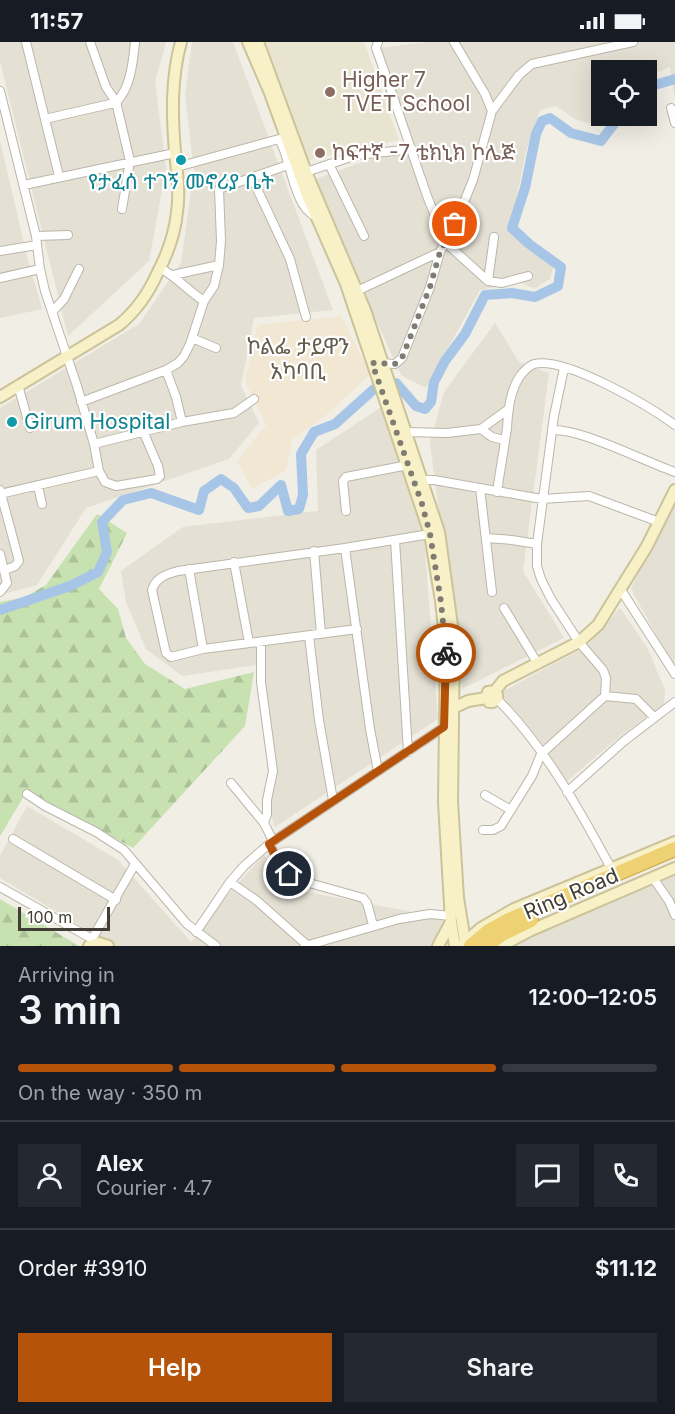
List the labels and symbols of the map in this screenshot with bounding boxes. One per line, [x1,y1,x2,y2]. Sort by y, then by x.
place label: Higher 7 TVET School [342,67,470,116]
marker: Higher 7 TVET School [323,85,337,99]
place label: ከፍተኛ -7 ቴክኒክ ኮሌጅ [332,140,516,165]
marker: ከፍተኛ -7 ቴክኒክ ኮሌጅ [313,146,327,160]
marker: የታፈሰ ተገኝ መኖሪያ ቤት [174,153,188,167]
place label: የታፈሰ ተገኝ መኖሪያ ቤት [88,169,274,194]
pin [429,198,480,249]
district label: ኮልፌ ታይዋን አካባቢ [247,333,350,384]
place label: Girum Hospital [24,409,170,434]
marker: Girum Hospital [5,415,19,429]
courier [416,623,476,683]
pin [263,848,314,899]
street label: Ring Road [520,862,622,925]
scale bar [18,904,110,932]

